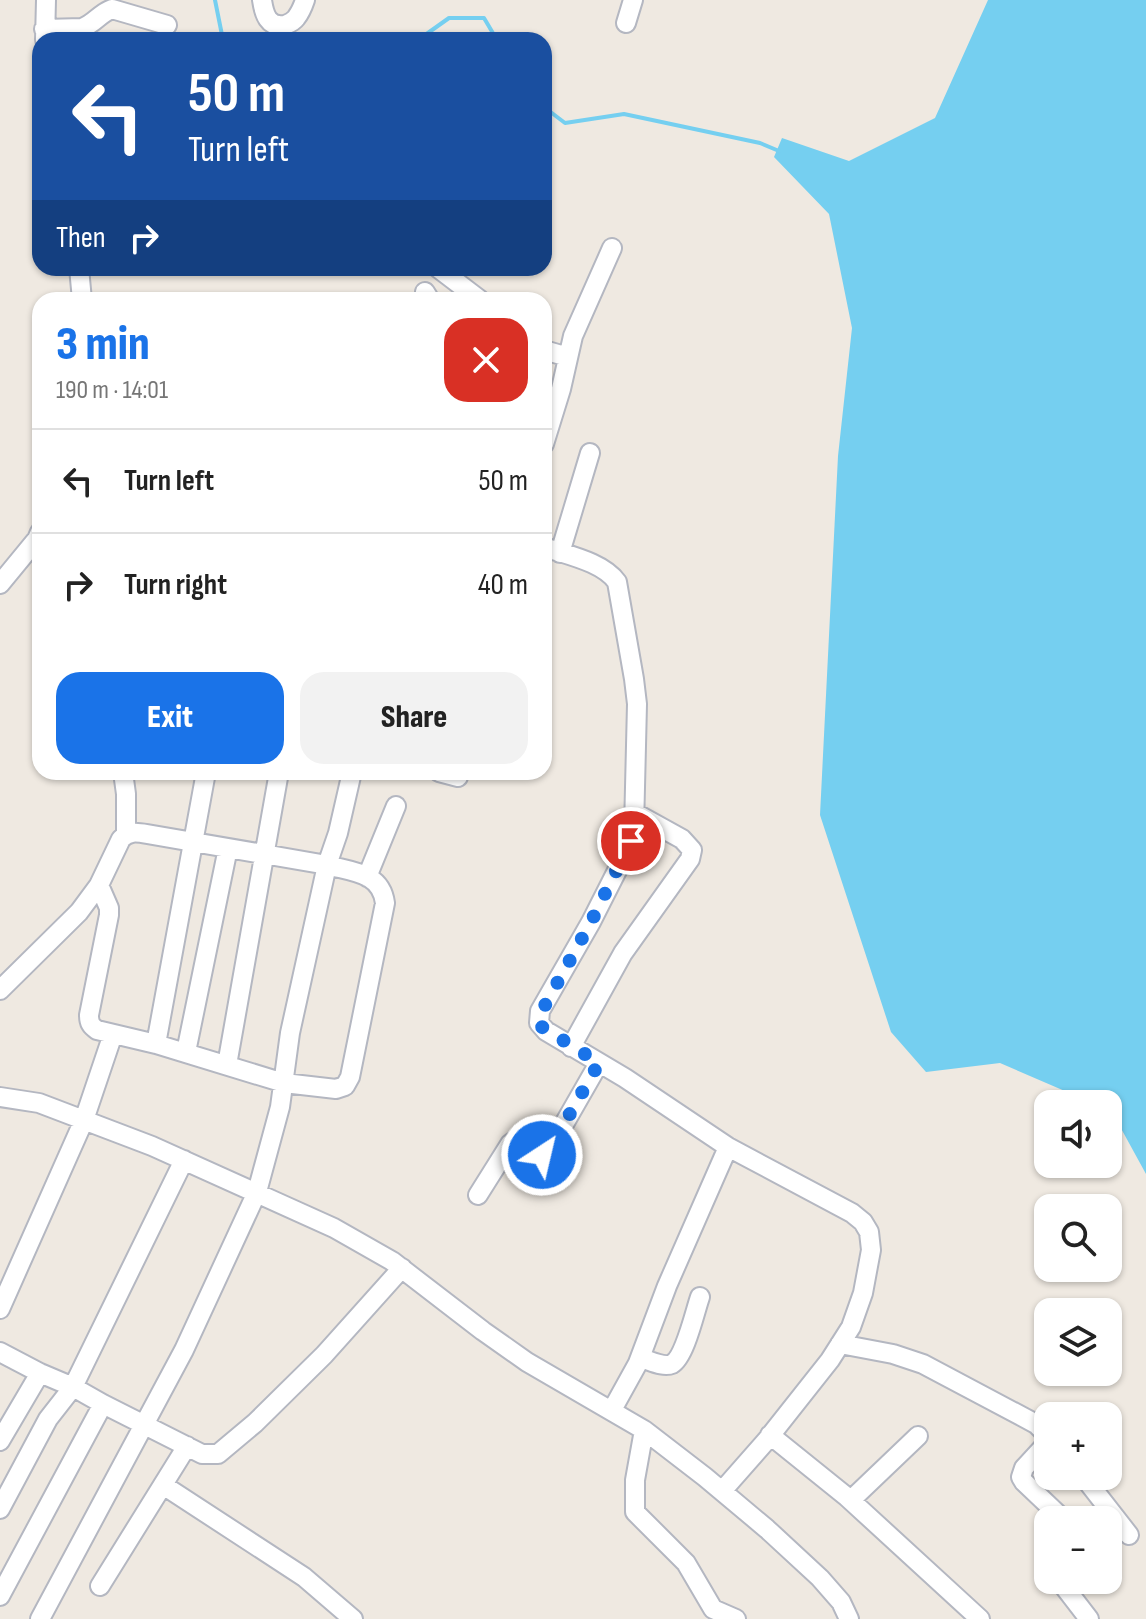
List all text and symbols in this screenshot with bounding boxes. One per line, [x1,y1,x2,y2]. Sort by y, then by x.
text: 50 m [188,61,285,128]
icon: left [56,64,160,168]
text: Turn left [188,129,289,172]
icon: right [122,216,166,260]
text: Then [56,220,106,256]
text: 3 min [56,316,150,373]
button: close [444,318,528,402]
text: 190 m · 14:01 [56,375,168,406]
icon: left [56,459,100,503]
text: Turn left [124,463,214,499]
text: 50 m [479,463,528,499]
icon: right [56,563,100,607]
text: Turn right [124,567,227,603]
text: 40 m [478,567,528,603]
button: Exit [56,672,284,764]
button: Share [300,672,528,764]
pin [597,807,665,875]
icon: arrive [609,819,653,863]
map controls [1034,1090,1122,1594]
button: sound [1034,1090,1122,1178]
position arrow [500,1113,584,1197]
button: search [1034,1194,1122,1282]
button: layers [1034,1298,1122,1386]
button: + [1034,1402,1122,1490]
button: − [1034,1506,1122,1594]

